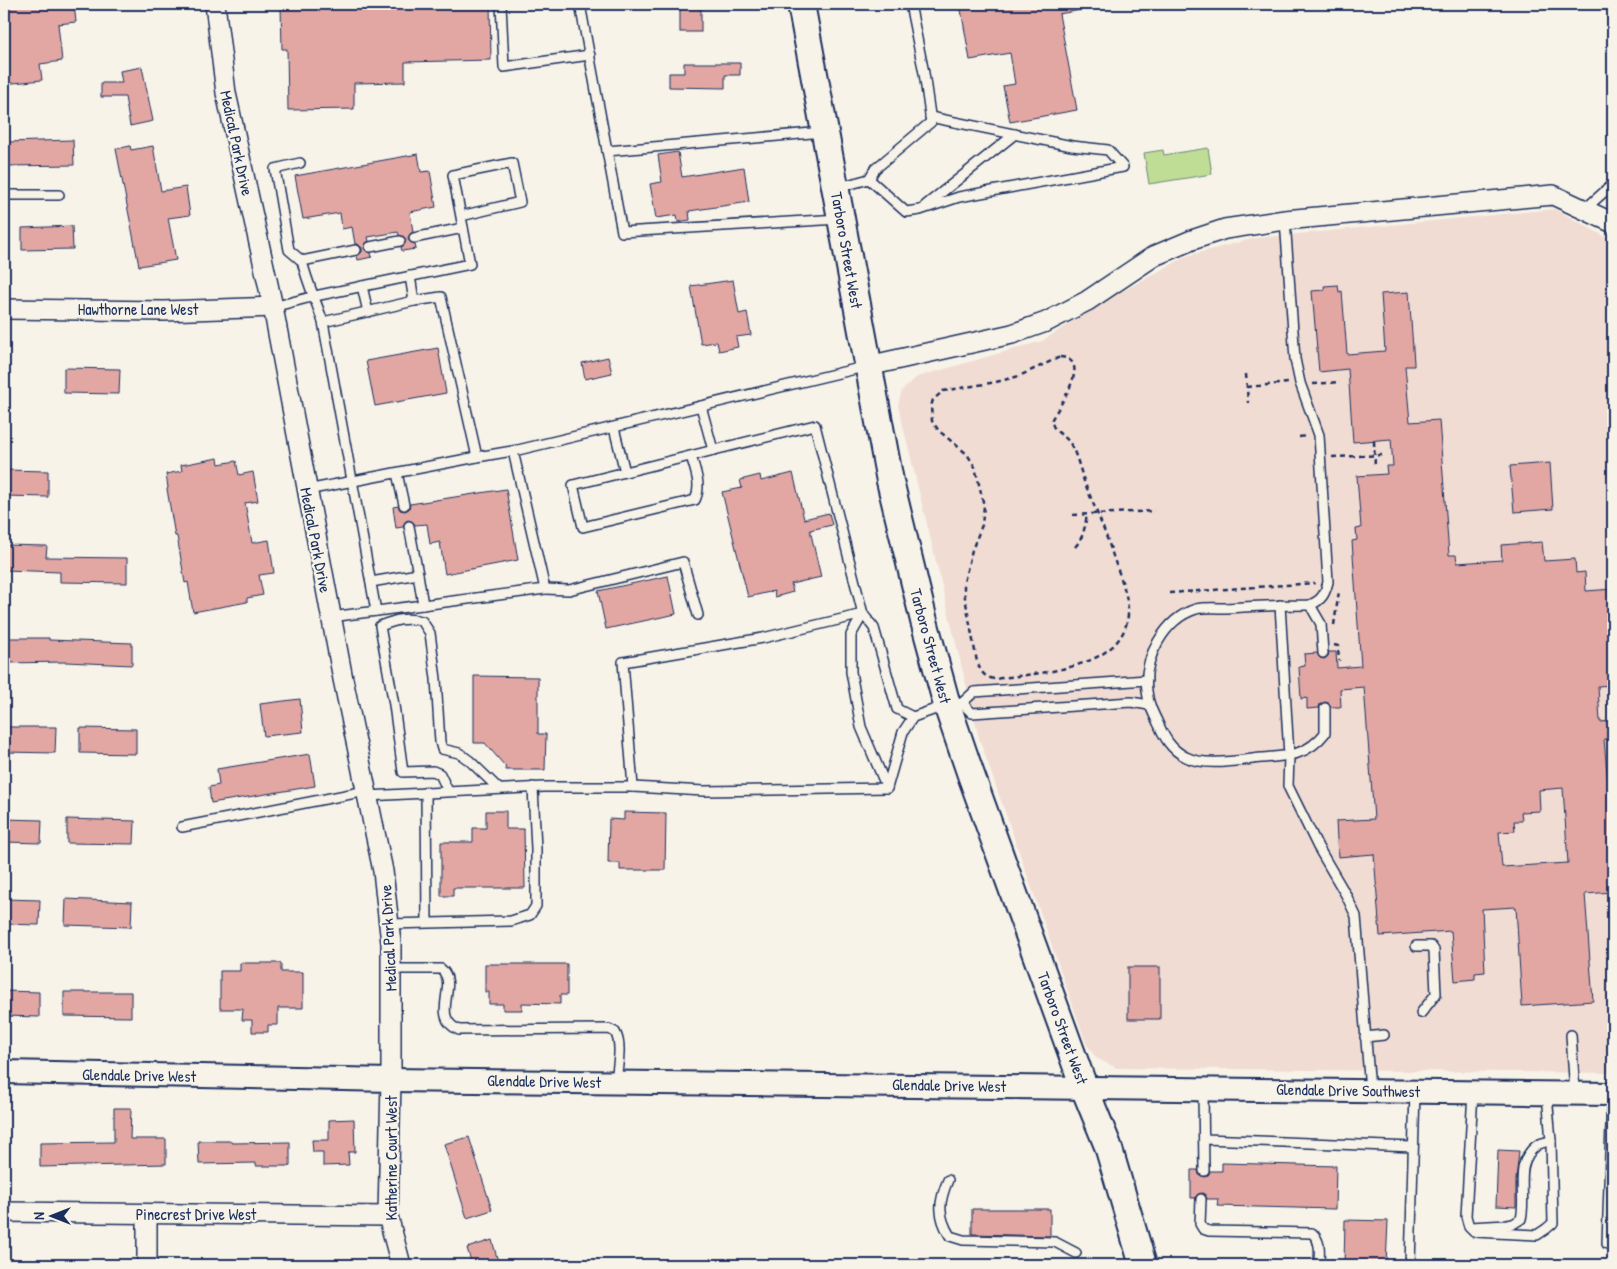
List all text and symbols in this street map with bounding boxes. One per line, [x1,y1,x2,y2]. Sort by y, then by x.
street label: Medical Park Drive [215,89,259,198]
street label: Tarboro Street West [826,190,868,311]
street label: Hawthorne Lane West [78,298,199,320]
street label: Medical Park Drive [295,486,337,595]
street label: Tarboro Street West [905,586,957,706]
street label: Medical Park Drive [374,884,402,992]
street label: Tarboro Street West [1032,969,1094,1088]
street label: Glendale Drive West [82,1063,197,1087]
street label: Glendale Drive West [487,1069,602,1093]
street label: Glendale Drive West [892,1073,1007,1097]
street label: Glendale Drive Southwest [1276,1078,1421,1102]
street label: Katherine Court West [380,1095,402,1221]
north arrow [28,1192,78,1242]
street label: Pinecrest Drive West [136,1203,257,1225]
text: N [29,1212,48,1220]

